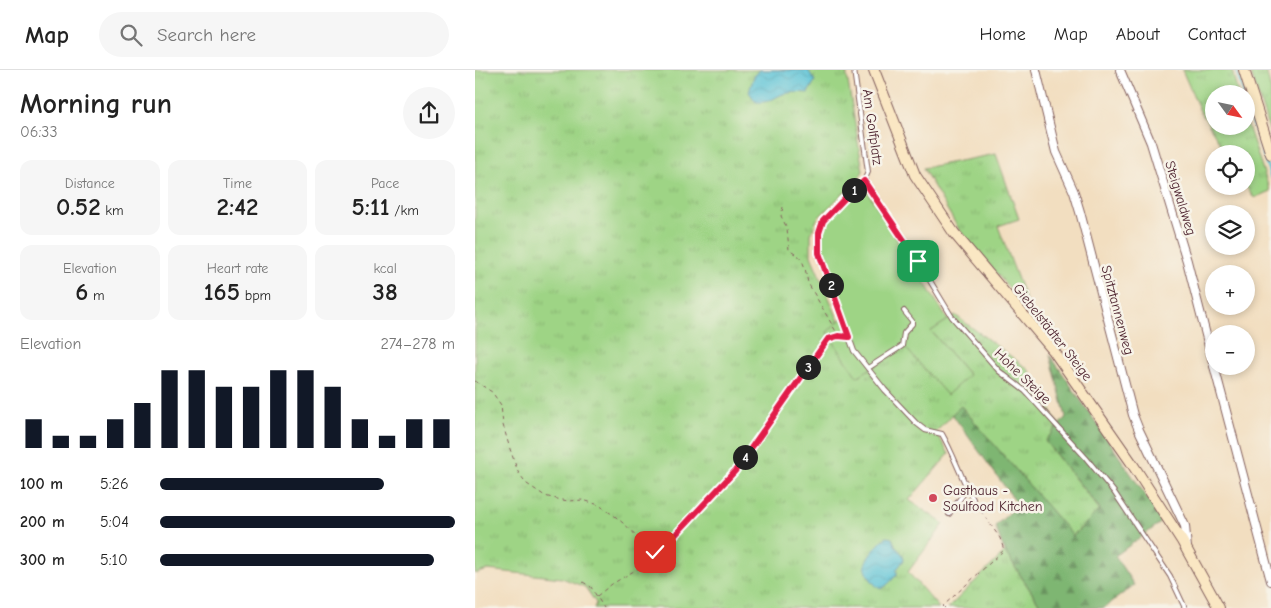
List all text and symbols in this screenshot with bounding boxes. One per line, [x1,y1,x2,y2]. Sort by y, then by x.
search box [99,12,449,57]
text: Map [25,21,69,49]
icon: search [117,21,145,49]
text: Search here [157,24,256,46]
text: Home [979,24,1026,45]
text: Map [1054,24,1088,45]
text: About [1116,24,1160,45]
text: Contact [1188,24,1246,45]
north arrow [1205,85,1255,135]
map controls [1205,85,1255,375]
button: share [403,87,455,139]
text: Morning run [20,88,172,120]
street label: Am Golfplatz [859,88,886,166]
text: 06:33 [20,123,58,141]
button: locate [1205,145,1255,195]
street label: Steigwaldweg [1161,159,1200,238]
text: Distance [65,175,115,192]
text: Time [223,175,252,192]
text: Pace [371,175,399,192]
pin: 1 [841,178,867,202]
text: 1 [852,182,857,199]
text: 0.52 [56,192,101,221]
text: 2:42 [217,192,258,221]
text: 5:11 [352,192,390,221]
text: km [101,202,124,219]
text: /km [390,202,419,219]
button: layers [1205,205,1255,255]
pin [897,240,939,282]
icon: arrive [904,247,932,275]
text: Elevation [63,260,117,277]
text: Heart rate [207,260,268,277]
text: kcal [373,260,397,277]
street label: Spitztannenweg [1097,263,1138,357]
button: + [1205,265,1255,315]
pin: 2 [819,272,843,298]
text: 6 [75,277,88,306]
text: 165 [204,277,240,306]
text: 38 [373,277,398,306]
text: 2 [828,277,835,294]
street label: Giebelstädter Steige [1009,280,1096,384]
text: m [88,287,105,304]
text: bpm [240,287,271,304]
button: − [1205,325,1255,375]
text: Elevation [20,335,81,353]
text: 274–278 m [380,335,455,353]
street label: Hohe Steige [991,345,1055,408]
pin: 3 [795,354,821,380]
text: 3 [805,359,812,376]
pin: 4 [733,444,757,470]
text: 4 [742,449,749,466]
text: 100 m [20,475,63,493]
text: 5:26 [100,475,129,493]
place label: Gasthaus - Soulfood Kitchen [943,482,1043,515]
marker: Gasthaus - Soulfood Kitchen [927,492,939,504]
text: 200 m [20,513,65,531]
text: 5:04 [100,513,129,531]
pin [634,531,676,573]
icon: check [641,538,669,566]
text: 300 m [20,551,65,569]
text: 5:10 [100,551,128,569]

